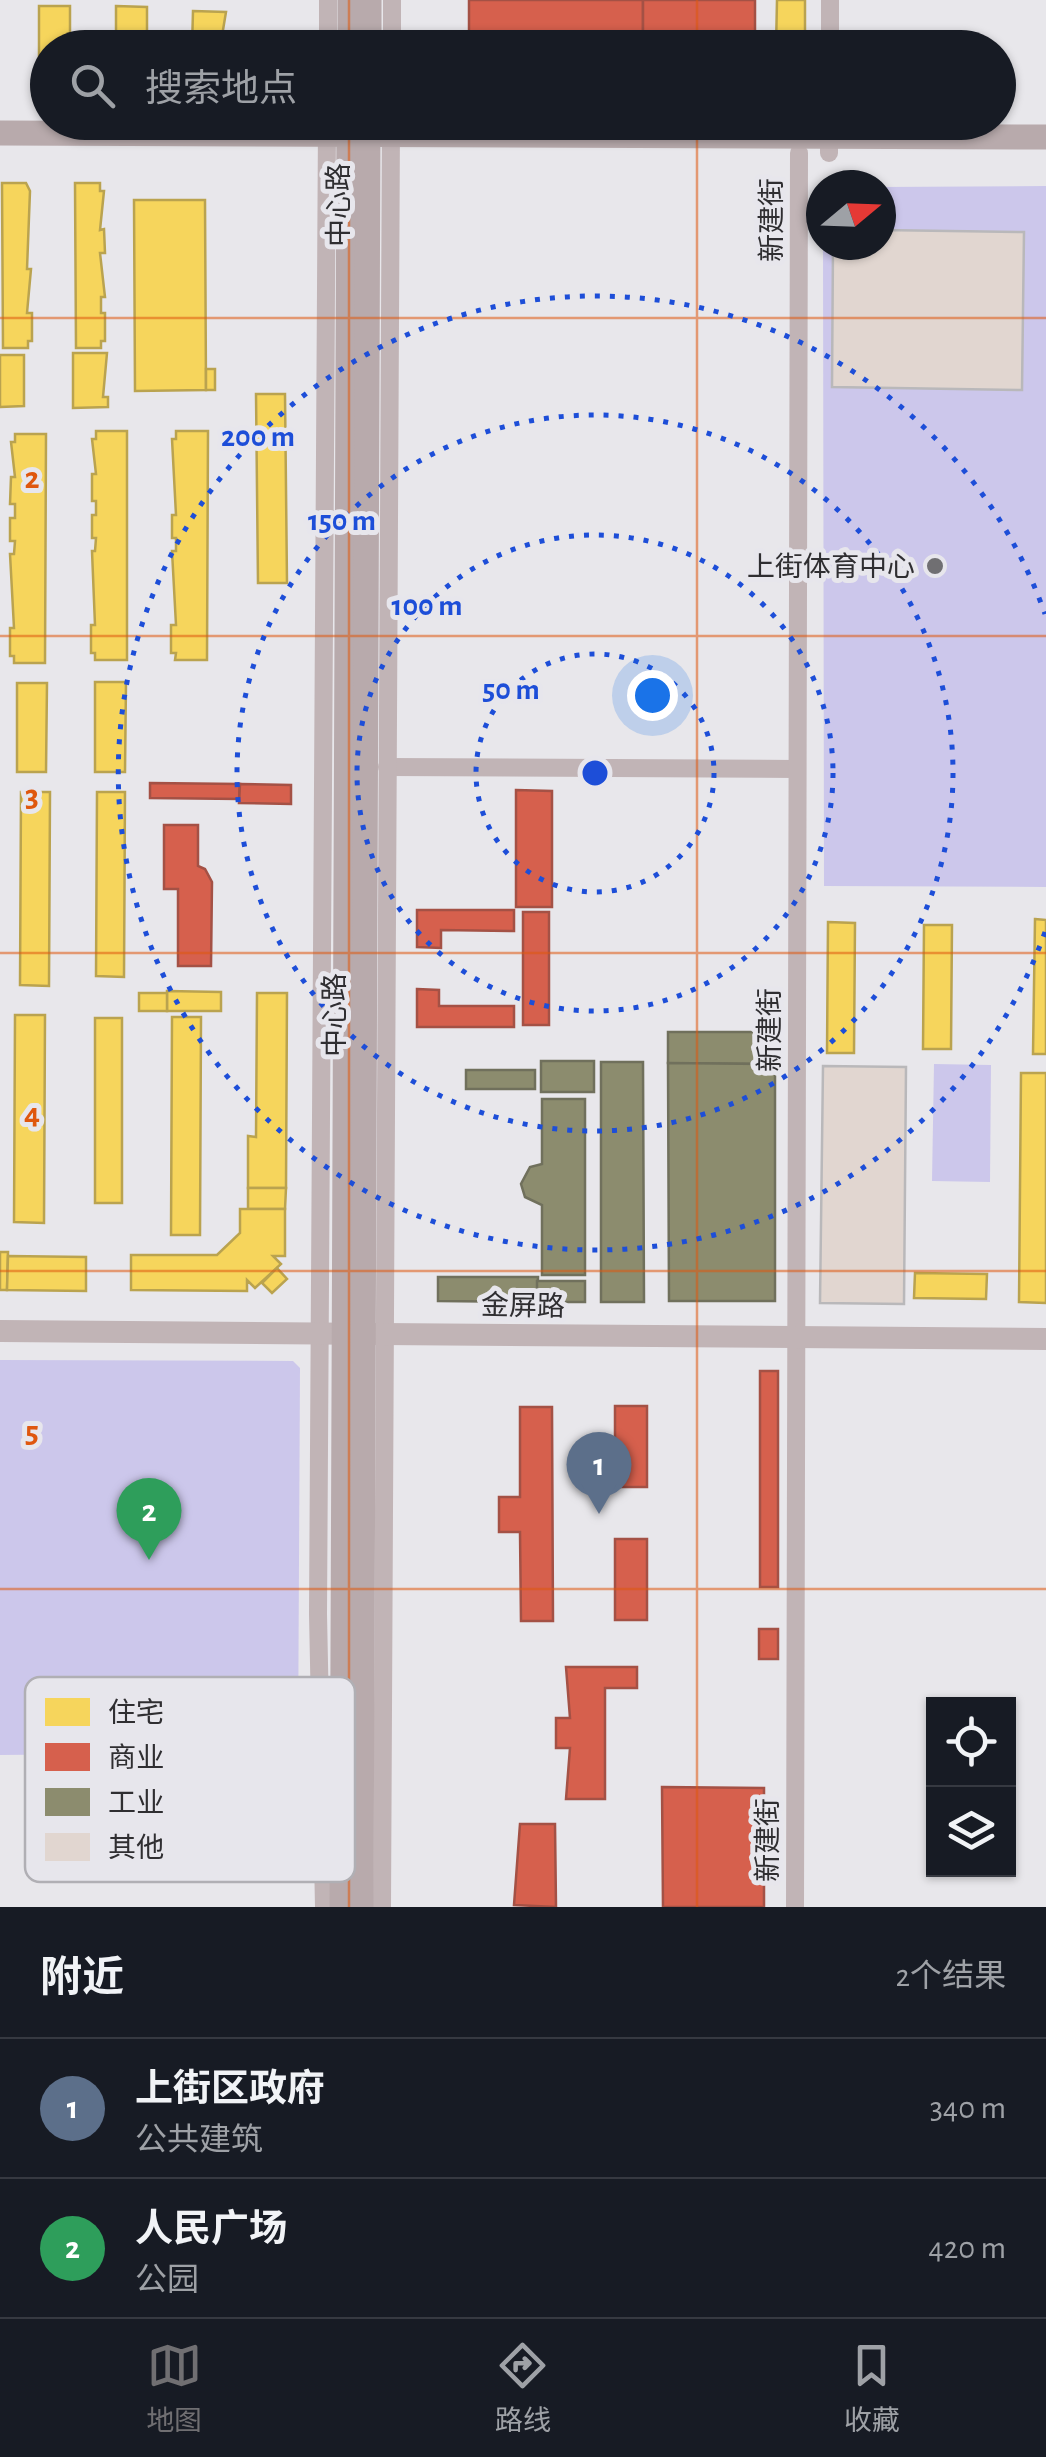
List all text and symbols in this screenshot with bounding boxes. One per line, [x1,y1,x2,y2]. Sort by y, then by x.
search box [30,30,1016,140]
icon: search [65,58,120,113]
text: 搜索地点 [145,71,297,109]
street label: 中心路 [324,163,354,247]
north arrow [806,170,896,260]
street label: 新建街 [757,178,787,262]
text: 200 m [221,422,295,452]
text: 2 [24,462,40,494]
text: 150 m [308,506,376,536]
place label: 上街体育中心 [747,552,915,582]
marker: 上街体育中心 [924,555,946,577]
text: 100 m [392,591,462,621]
your location [627,670,678,721]
text: 50 m [482,675,540,705]
centre of rings [577,755,613,791]
text: 3 [25,780,39,812]
street label: 中心路 [320,973,350,1057]
street label: 新建街 [755,988,785,1072]
text: 4 [24,1098,40,1130]
street label: 金屏路 [481,1290,565,1322]
text: 5 [25,1416,39,1448]
pin: 1 [566,1432,632,1514]
pin: 2 [116,1478,182,1560]
legend [25,1677,355,1882]
text: 住宅 [108,1697,164,1728]
map controls [926,1697,1016,1877]
button: locate [926,1697,1016,1787]
text: 商业 [108,1743,164,1773]
button: layers [926,1787,1016,1877]
text: 工业 [108,1789,164,1818]
street label: 新建街 [753,1798,783,1882]
text: 其他 [108,1833,164,1863]
text: 附近 [40,1957,124,1999]
text: 2个结果 [895,1960,1006,1992]
text: 上街区政府 [135,2071,325,2109]
text: 1 [67,2092,78,2124]
text: 340 m [930,2092,1006,2124]
text: 公共建筑 [135,2124,263,2156]
text: 人民广场 [135,2211,287,2249]
text: 2 [65,2232,80,2264]
text: 420 m [928,2232,1006,2264]
text: 公园 [135,2264,199,2296]
tab: 地图 [146,2338,202,2439]
tab: 路线 [495,2338,551,2439]
tab: 收藏 [844,2338,900,2439]

